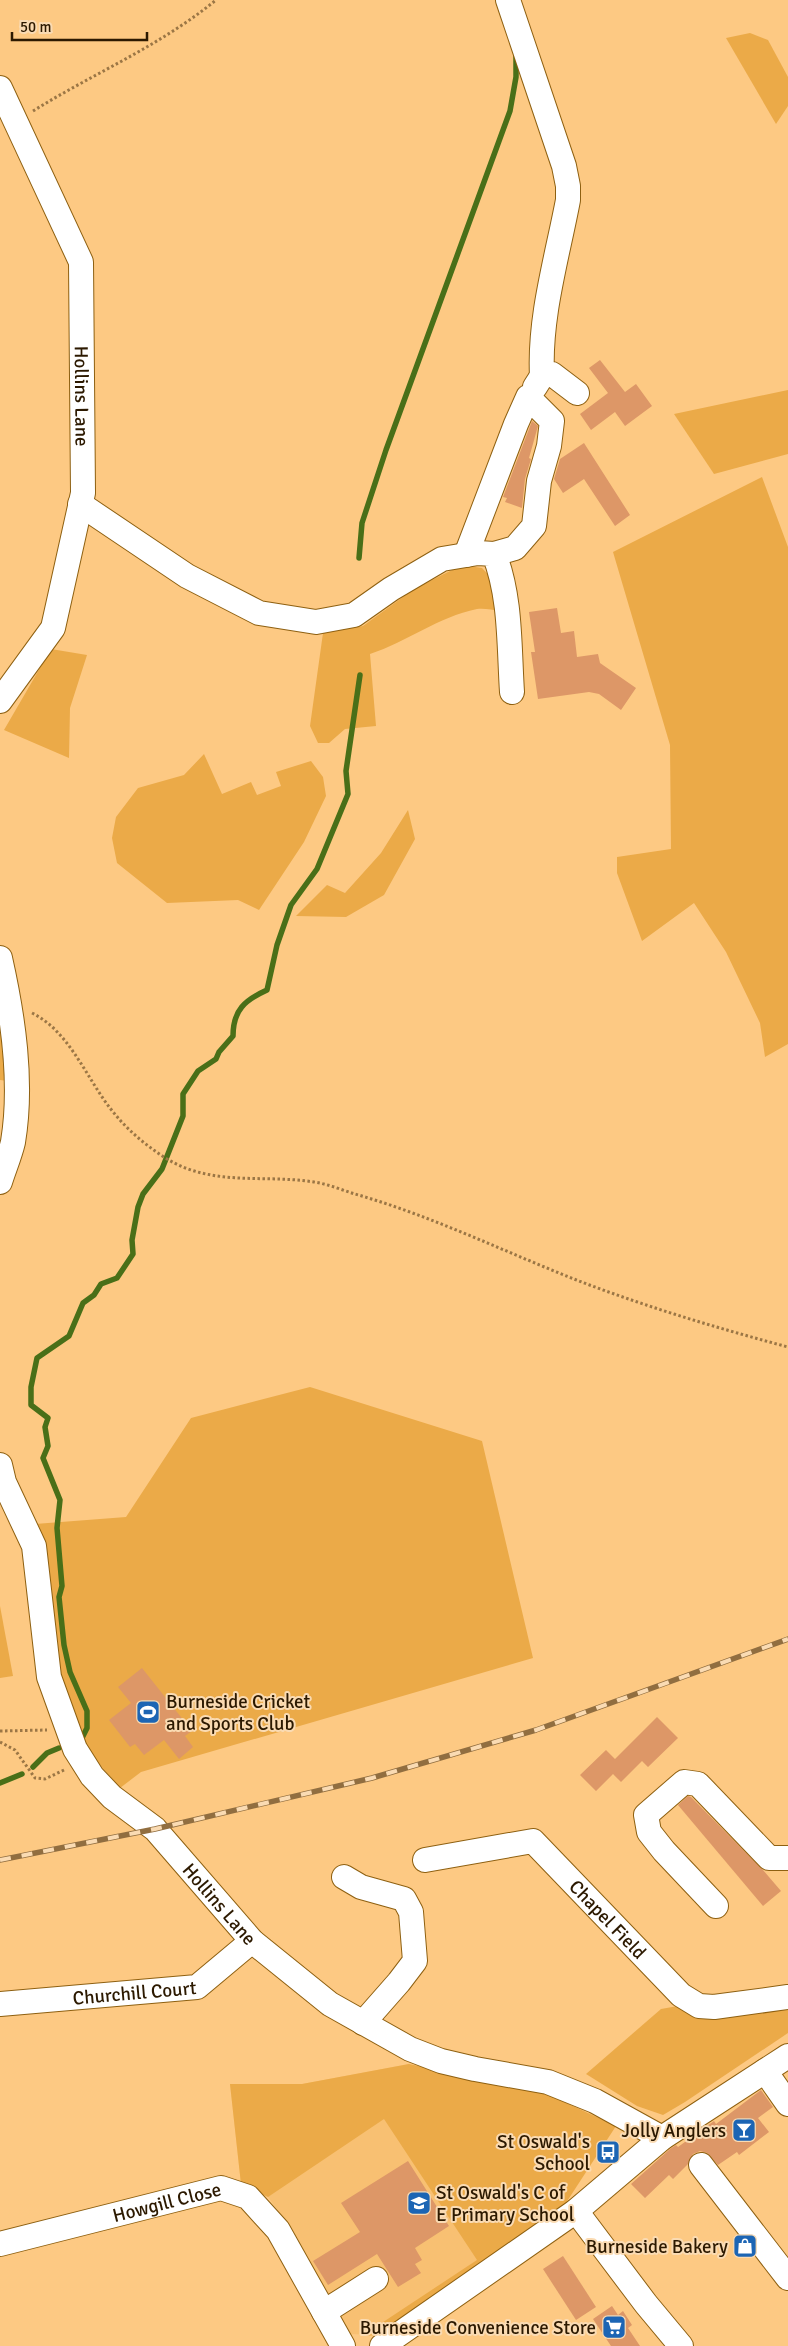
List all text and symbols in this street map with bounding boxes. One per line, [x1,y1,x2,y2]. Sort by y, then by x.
scale bar [12,10,148,42]
text: 50 m [20,18,51,36]
street label: Hollins Lane [69,346,94,447]
place label: Burneside Cricket and Sports Club [166,1690,311,1736]
sports icon: Burneside Cricket and Sports Club [135,1699,161,1725]
street label: Hollins Lane [177,1858,261,1950]
street label: Chapel Field [564,1875,651,1965]
street label: Churchill Court [72,1976,198,2011]
bar icon: Jolly Anglers [731,2117,757,2143]
place label: Jolly Anglers [622,2119,726,2143]
place label: St Oswald's School [497,2130,590,2176]
bus stop icon: St Oswald's School [595,2139,621,2165]
street label: Howgill Close [110,2177,224,2228]
place label: St Oswald's C of E Primary School [436,2181,574,2227]
school or university icon: St Oswald's C of E Primary School [406,2190,432,2216]
shop icon: Burneside Bakery [732,2233,758,2259]
place label: Burneside Bakery [586,2235,728,2259]
supermarket icon: Burneside Convenience Store [601,2314,627,2340]
place label: Burneside Convenience Store [360,2316,596,2340]

